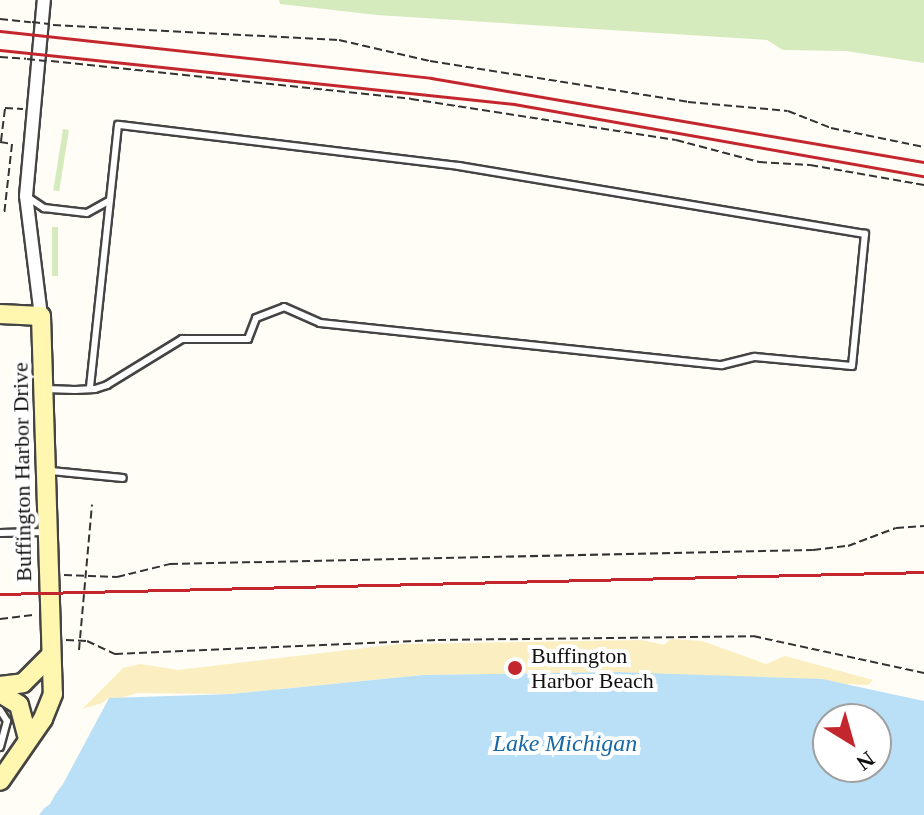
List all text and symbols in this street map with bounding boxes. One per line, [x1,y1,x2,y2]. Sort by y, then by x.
street label: Buffington Harbor Drive [7,362,37,582]
place label: Buffington Harbor Beach [531,642,654,694]
marker: Buffington Harbor Beach [506,659,524,677]
north arrow [812,703,892,783]
water label: Lake Michigan [493,730,637,758]
text: N [852,746,879,776]

